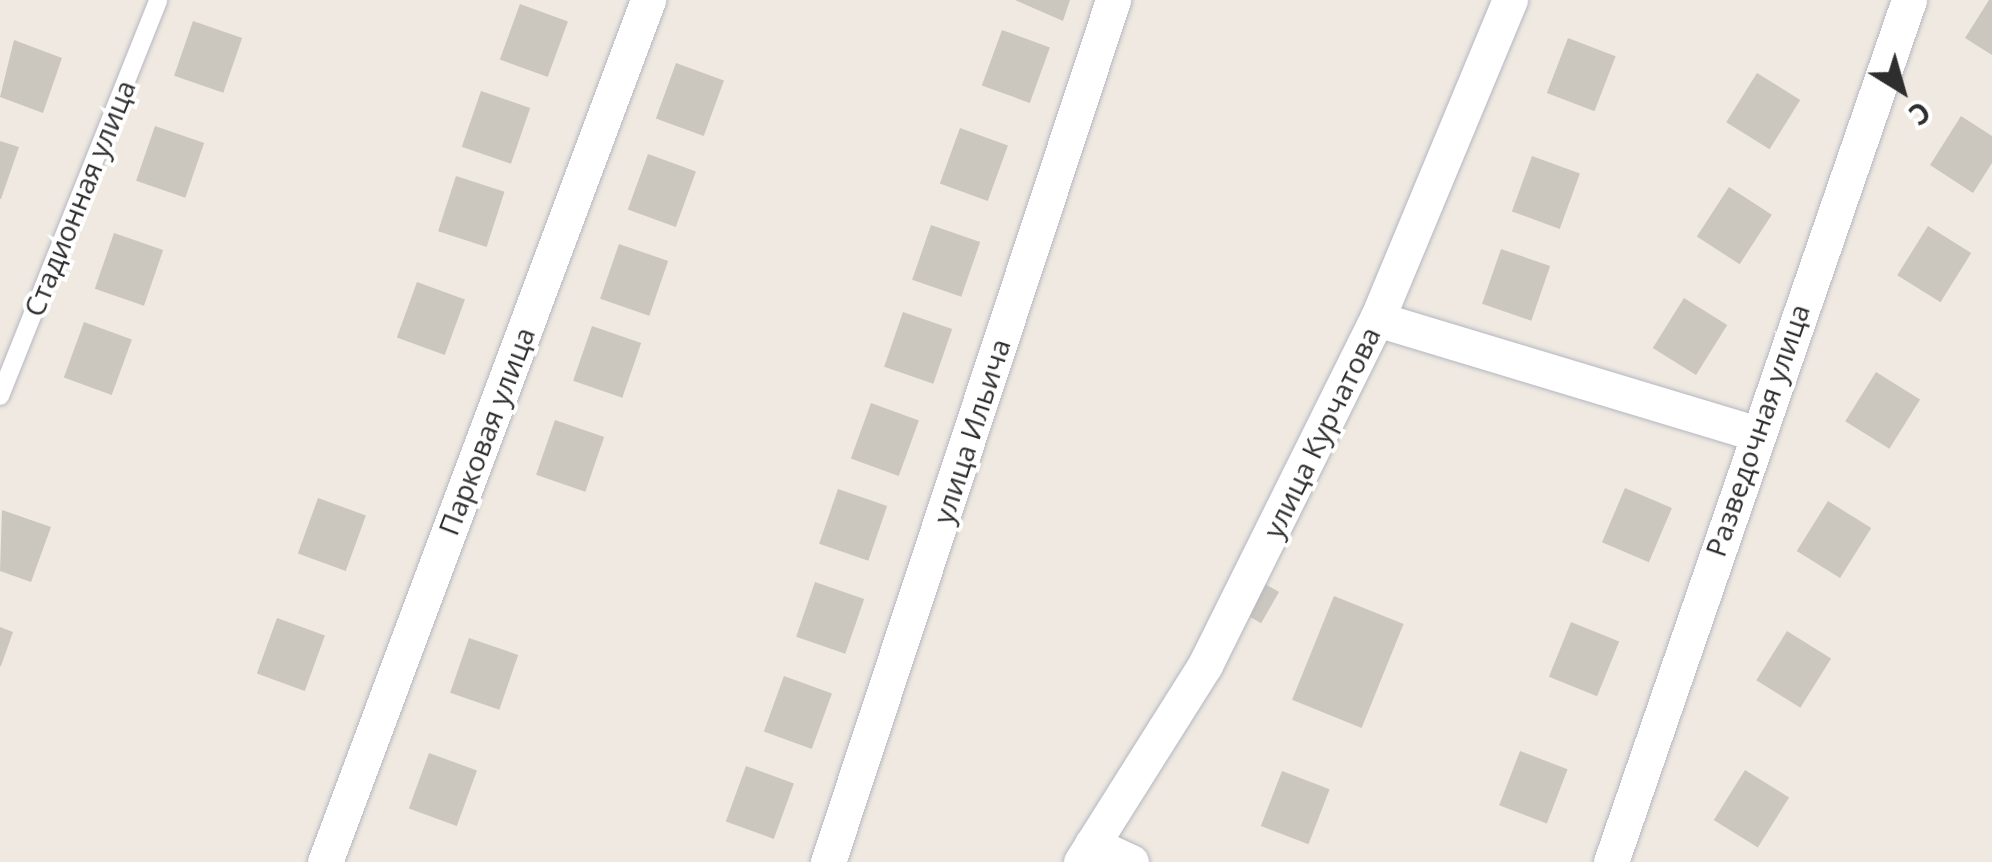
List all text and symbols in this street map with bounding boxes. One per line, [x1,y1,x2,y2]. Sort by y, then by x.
north arrow [1852,40,1952,140]
street label: Стадионная улица [16,75,142,321]
text: С [1901,93,1939,135]
street label: Разведочная улица [1698,299,1816,561]
street label: улица Курчатова [1255,321,1387,543]
street label: Парковая улица [431,322,541,540]
street label: улица Ильича [925,334,1017,528]

